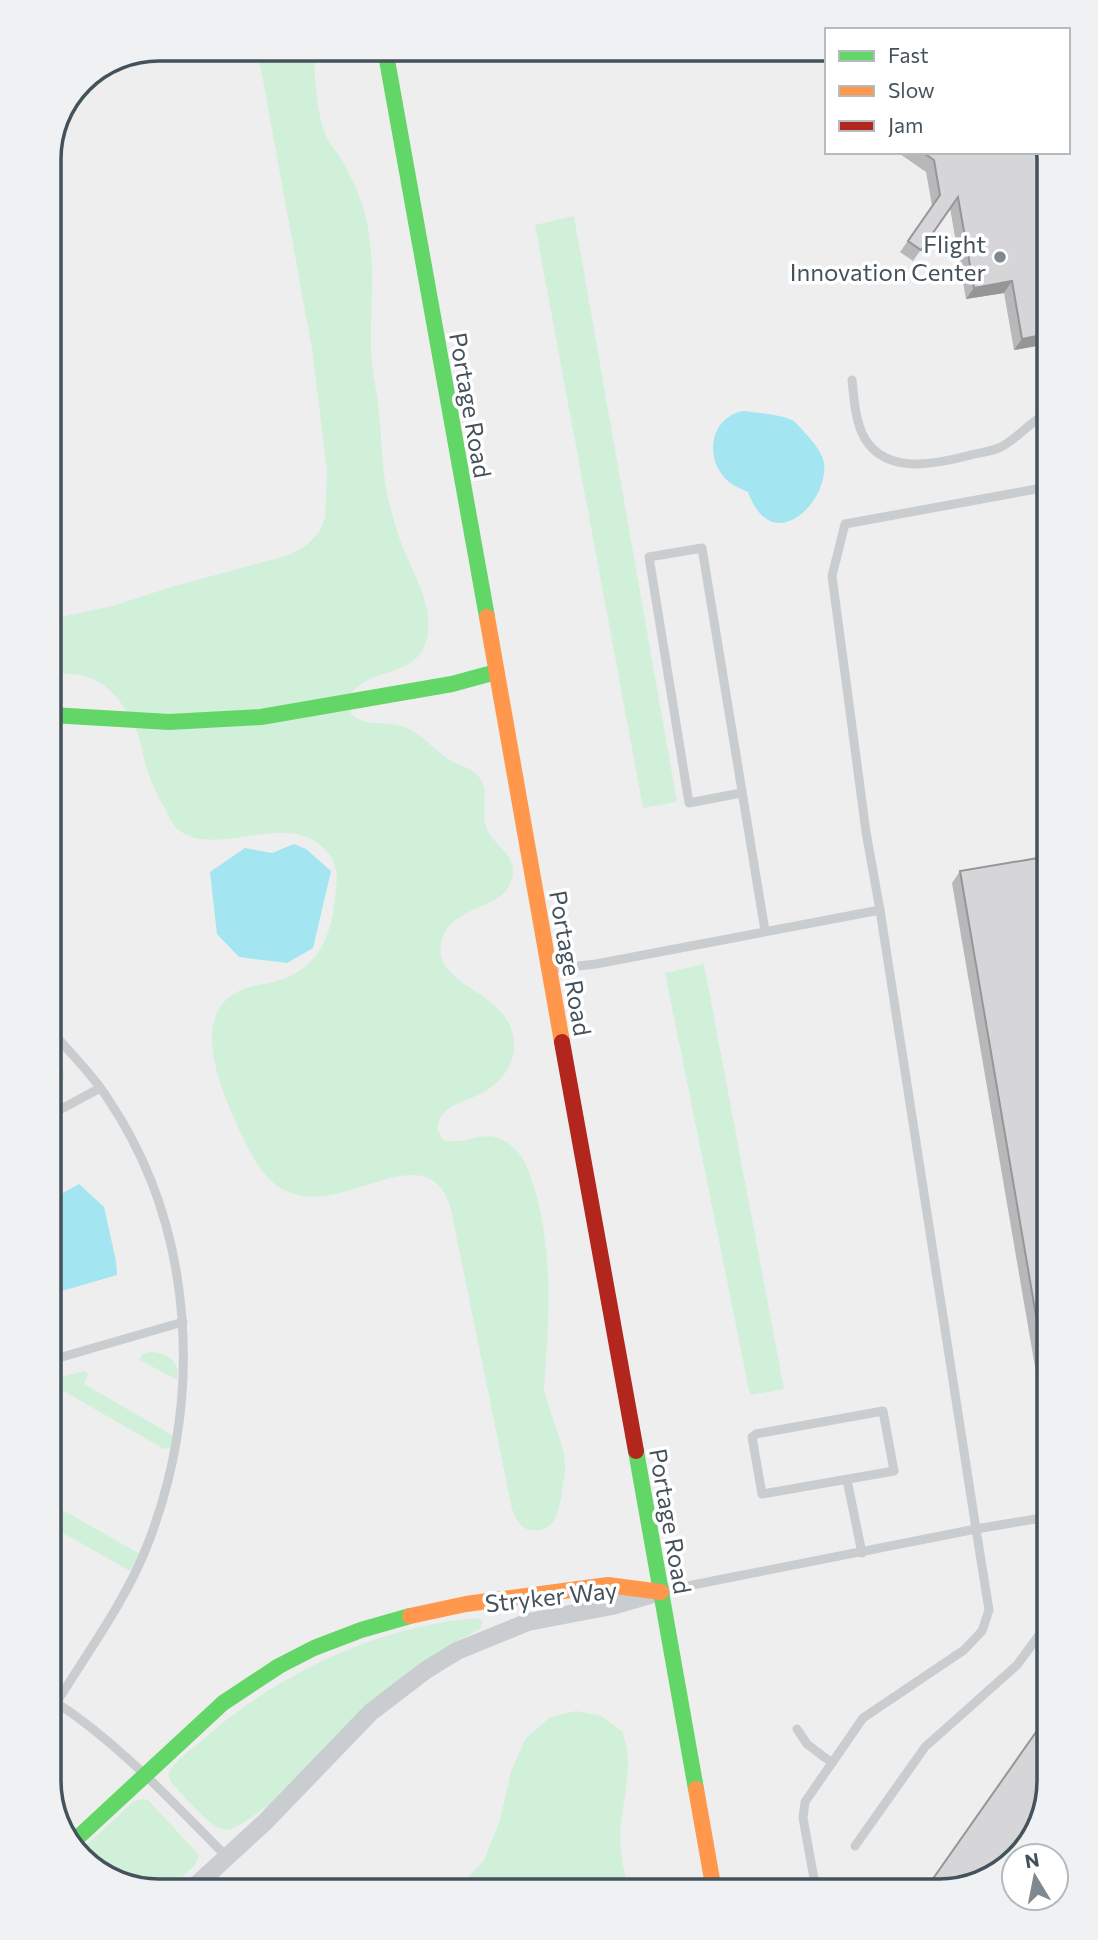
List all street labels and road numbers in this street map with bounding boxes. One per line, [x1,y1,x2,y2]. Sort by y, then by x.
street label: Portage Road [444,330,498,480]
street label: Portage Road [544,888,598,1038]
street label: Portage Road [644,1446,698,1596]
street label: Stryker Way [483,1575,619,1617]

